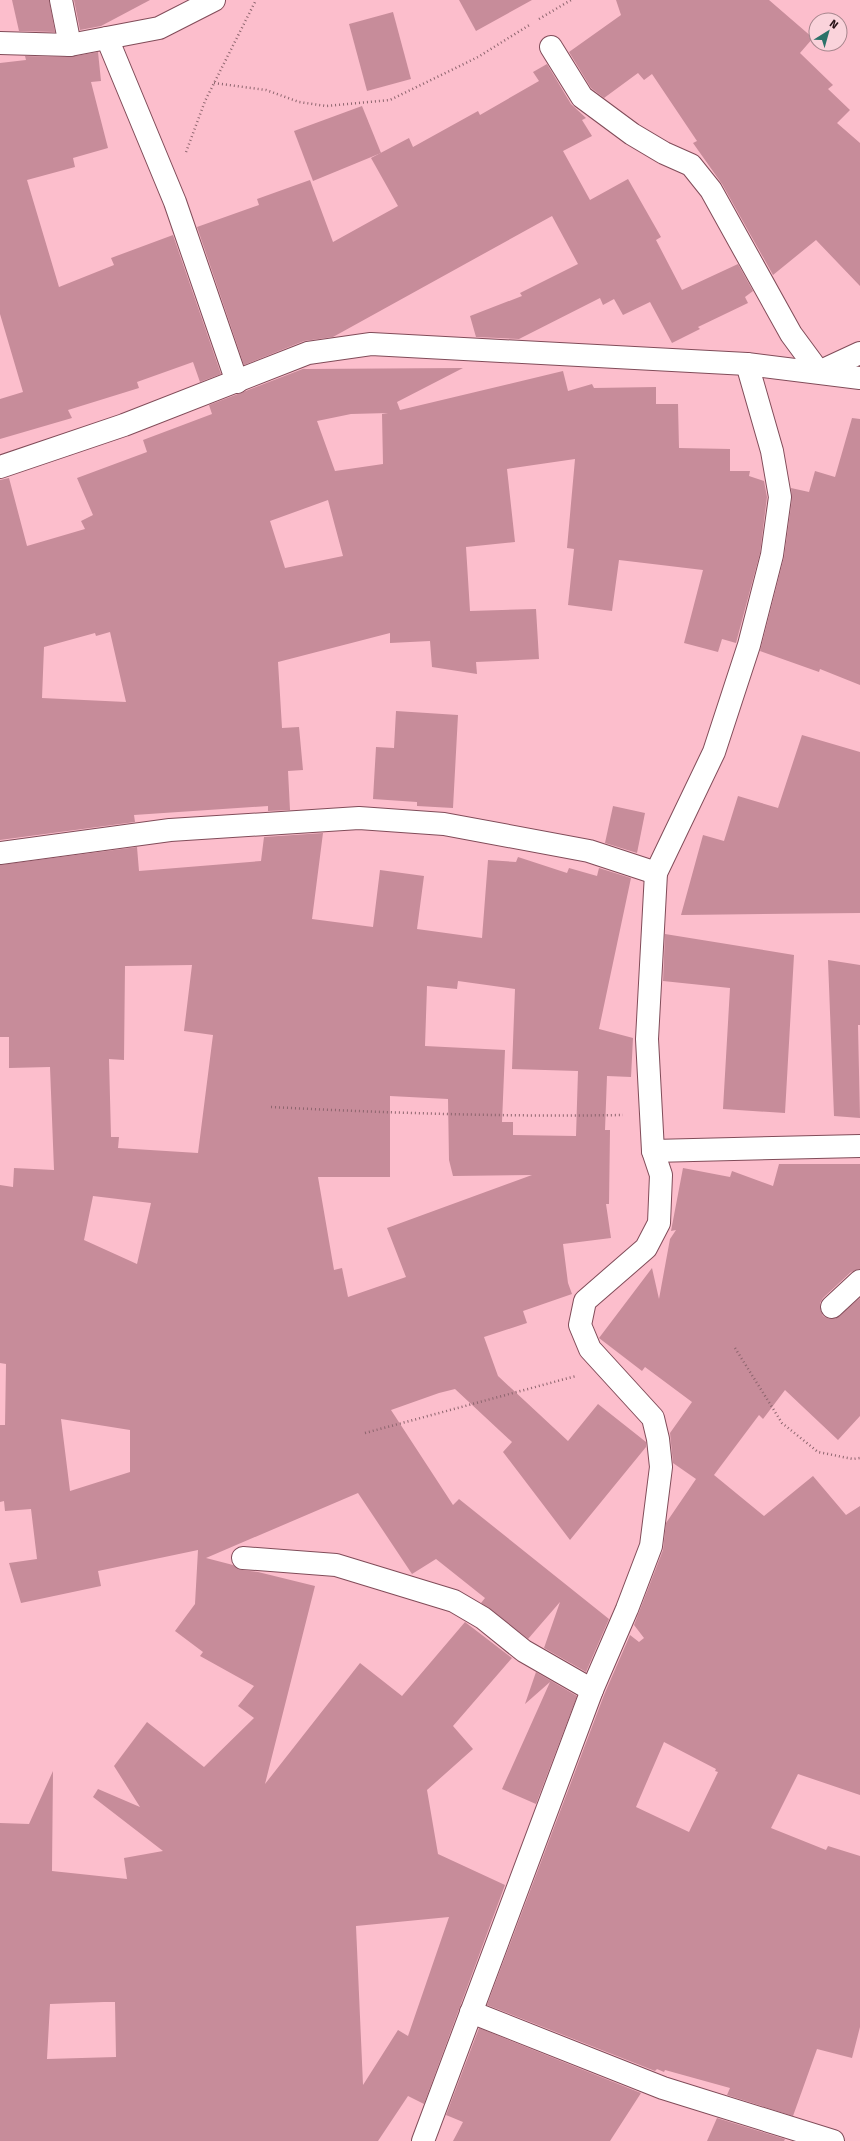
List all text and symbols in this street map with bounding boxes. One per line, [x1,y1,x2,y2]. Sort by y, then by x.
north arrow [808,12,848,52]
text: N [827,17,841,32]

